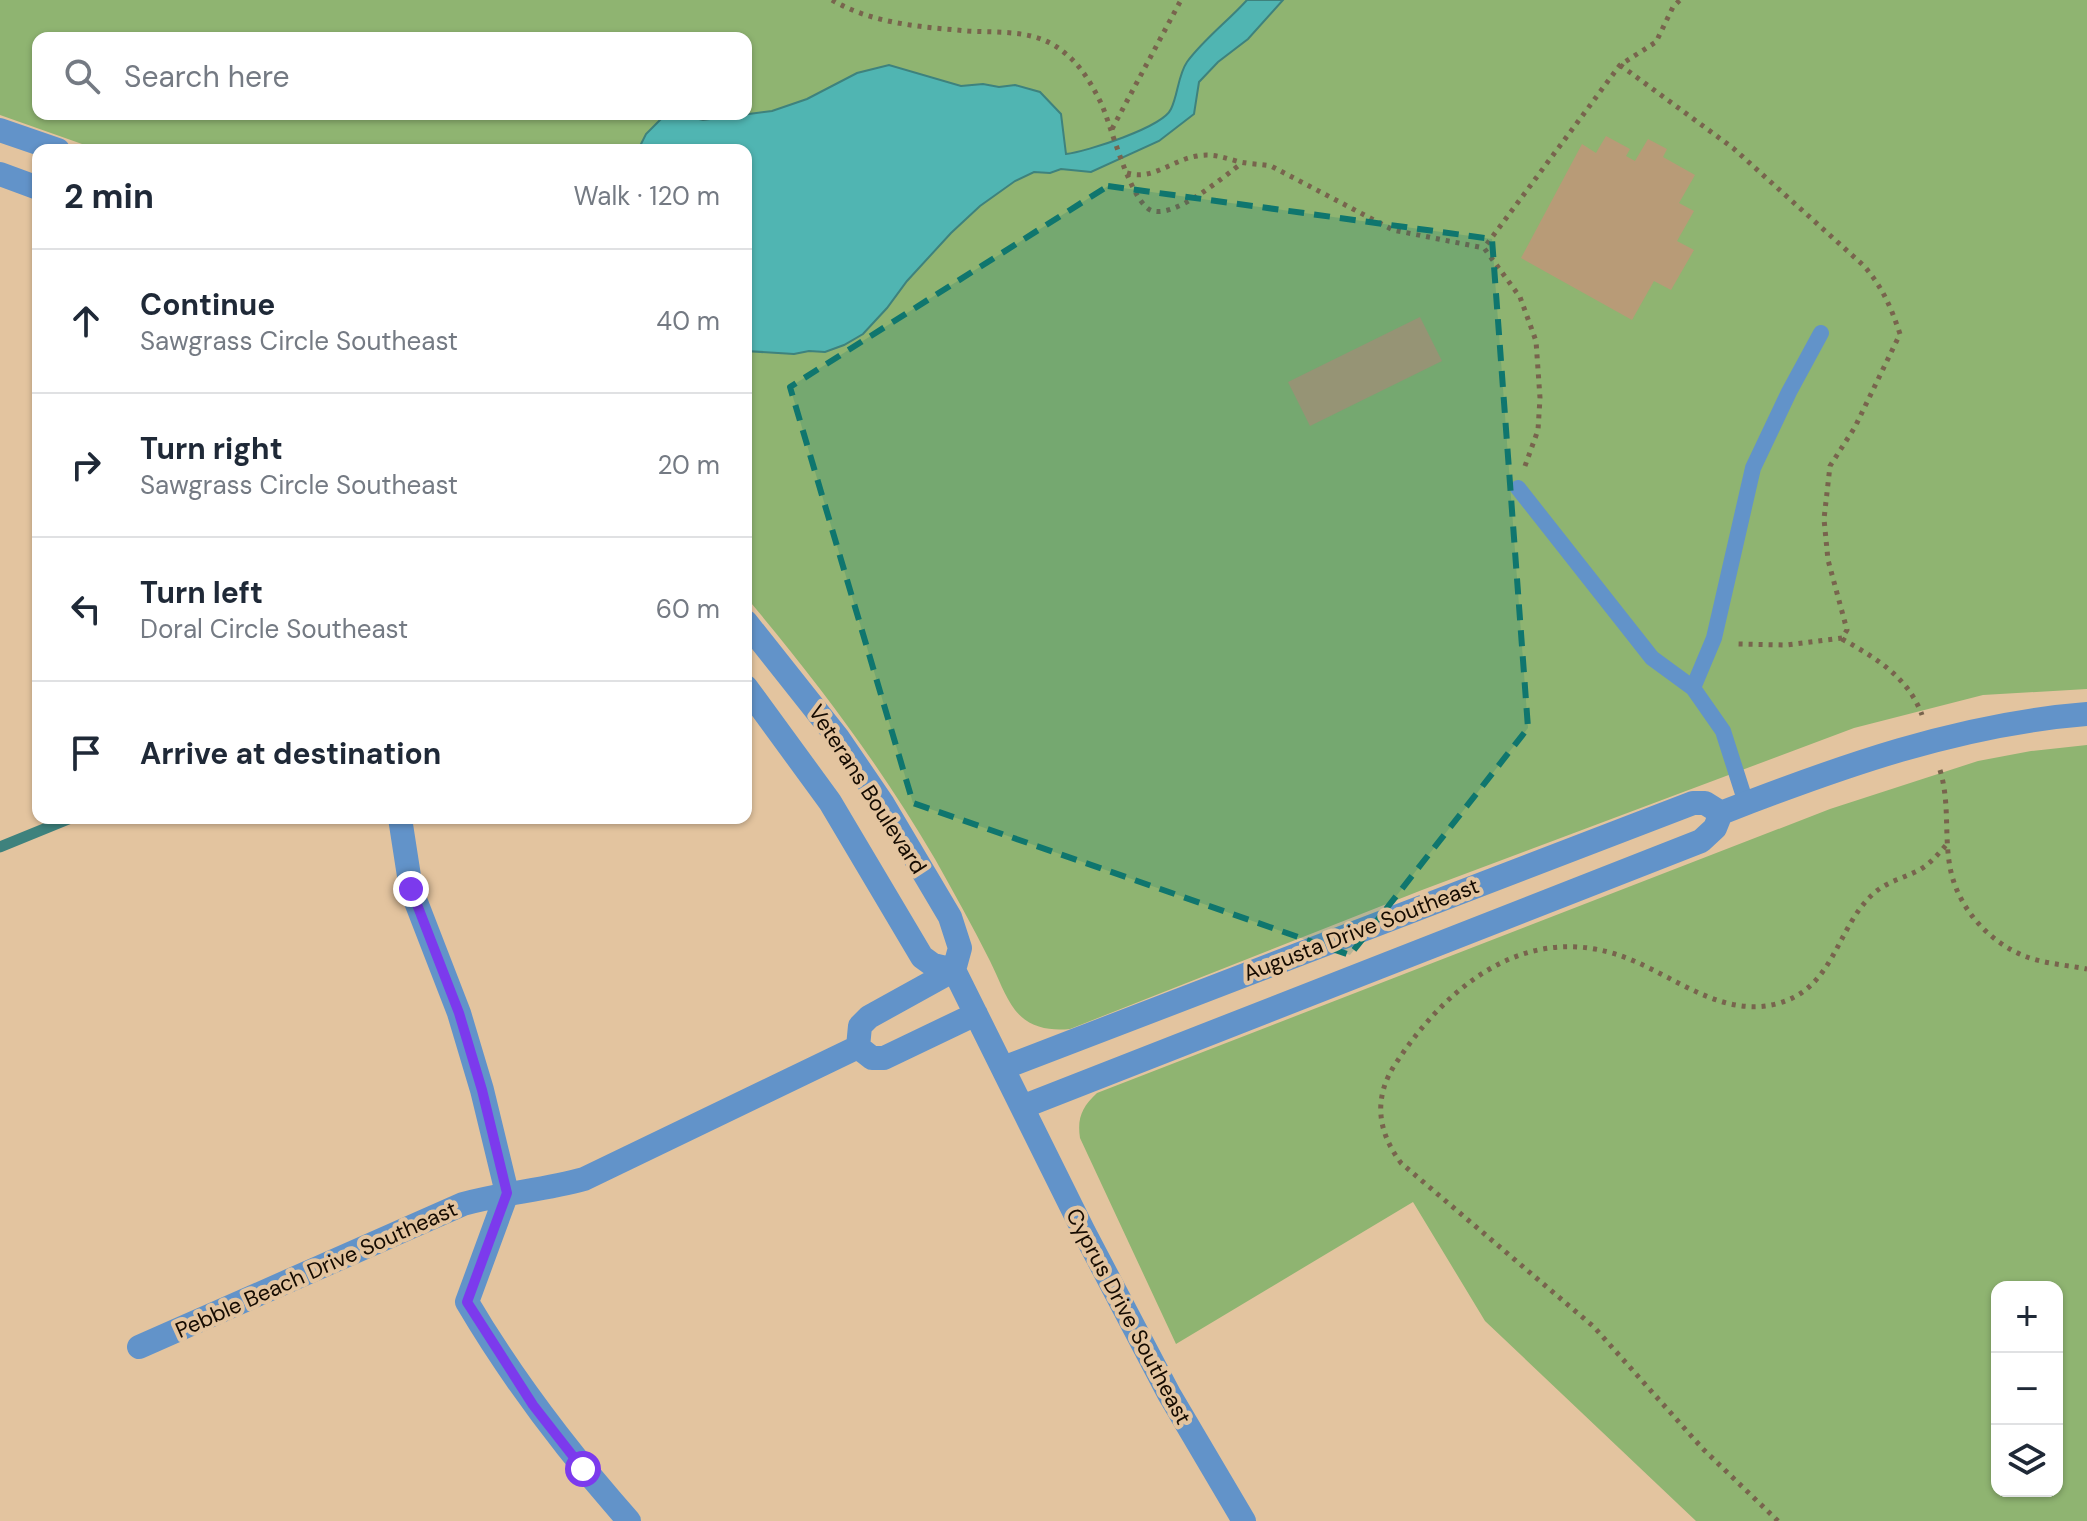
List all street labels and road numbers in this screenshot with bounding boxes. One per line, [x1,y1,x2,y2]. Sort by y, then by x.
street label: Veterans Boulevard [802,699,933,879]
street label: Augusta Drive Southeast [1239,871,1483,988]
street label: Pebble Beach Drive Southeast [171,1194,462,1345]
street label: Cyprus Drive Southeast [1059,1203,1198,1429]

